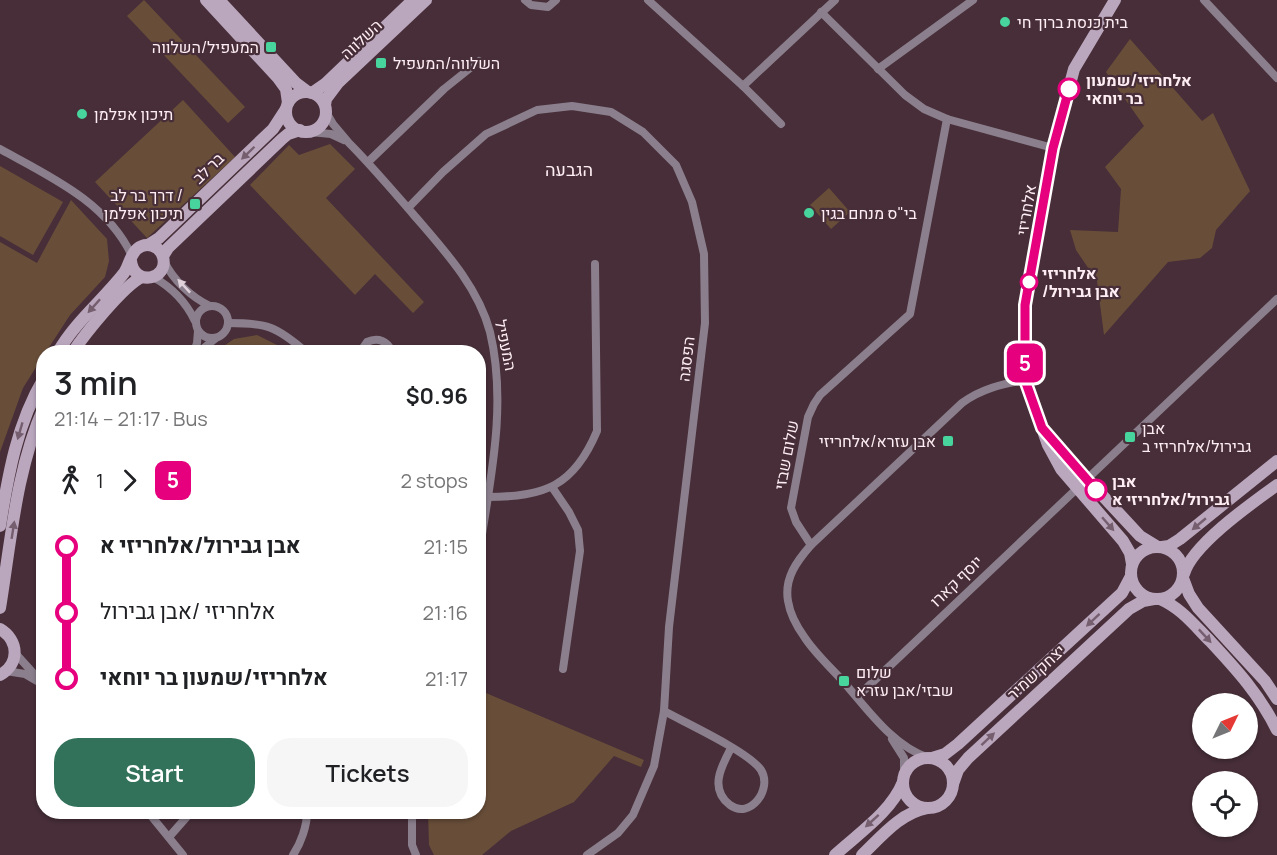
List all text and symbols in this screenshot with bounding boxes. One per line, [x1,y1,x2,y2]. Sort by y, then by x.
place label: בית כנסת ברוך חי [1017,11,1128,33]
street label: השלווה [336,14,386,64]
marker: בית כנסת ברוך חי [998,15,1012,29]
place label: המעפיל/השלווה [152,36,259,58]
marker: המעפיל/השלווה [264,40,278,54]
place label: השלווה/המעפיל [393,52,500,74]
marker: השלווה/המעפיל [374,56,388,70]
place label: אלחריזי/שמעון בר יוחאי [1086,69,1192,109]
marker: אלחריזי/שמעון בר יוחאי [1058,78,1080,100]
place label: תיכון אפלמן [94,103,173,125]
marker: תיכון אפלמן [75,107,89,121]
one-way arrow [241,146,256,160]
street label: בר לב [187,147,229,188]
district label: הגבעה [545,157,593,181]
street label: אלחריזי [1011,183,1041,237]
place label: דרך בר לב / תיכון אפלמן [104,184,183,224]
marker: דרך בר לב / תיכון אפלמן [188,197,202,211]
place label: בי"ס מנחם בגין [821,202,918,224]
marker: בי"ס מנחם בגין [802,206,816,220]
place label: אלחריזי /אבן גבירול [1042,262,1120,302]
marker: אלחריזי /אבן גבירול [1020,273,1038,291]
one-way arrow [177,279,191,294]
one-way arrow [87,298,101,313]
street label: המעפיל [490,317,522,373]
street label: הפסגה [672,335,700,383]
line badge: 5 [1006,344,1044,382]
text: 5 [1019,349,1031,377]
text: 3 min [54,360,138,405]
text: $0.96 [406,381,468,411]
text: 21:14 – 21:17 · Bus [54,405,208,432]
place label: אבן גבירול/אלחריזי ב [1142,417,1251,457]
street label: שלום שבזי [768,418,804,492]
one-way arrow [15,422,24,440]
place label: אבן עזרא/אלחריזי [819,430,936,452]
marker: אבן גבירול/אלחריזי ב [1123,430,1137,444]
marker: אבן עזרא/אלחריזי [941,434,955,448]
icon: walk [54,464,87,497]
icon: forward [113,464,146,497]
text: 5 [167,466,179,494]
text: 1 [96,467,104,494]
text: 2 stops [400,467,468,494]
place label: אבן גבירול/אלחריזי א [1112,470,1230,510]
marker: אבן גבירול/אלחריזי א [1085,479,1107,501]
one-way arrow [1101,516,1115,531]
one-way arrow [1192,517,1207,530]
one-way arrow [8,520,17,539]
text: אבן גבירול/אלחריזי א [100,530,300,560]
text: 21:15 [423,533,468,560]
street label: יוסף קארו [925,550,987,612]
text: אלחריזי /אבן גבירול [100,596,275,626]
text: 21:16 [423,599,468,626]
one-way arrow [1087,612,1101,626]
one-way arrow [1197,629,1211,643]
street label: יצחק שמיר [1002,639,1070,705]
place label: שלום שבזי/אבן עזרא [856,661,953,701]
text: אלחריזי/שמעון בר יוחאי [100,662,328,692]
text: 21:17 [425,665,468,692]
marker: שלום שבזי/אבן עזרא [837,674,851,688]
north arrow [1192,693,1258,759]
map controls [1192,693,1258,837]
one-way arrow [981,732,996,746]
button: Start [54,738,255,807]
button: Tickets [267,738,468,807]
button: locate [1192,771,1258,837]
one-way arrow [865,814,880,827]

